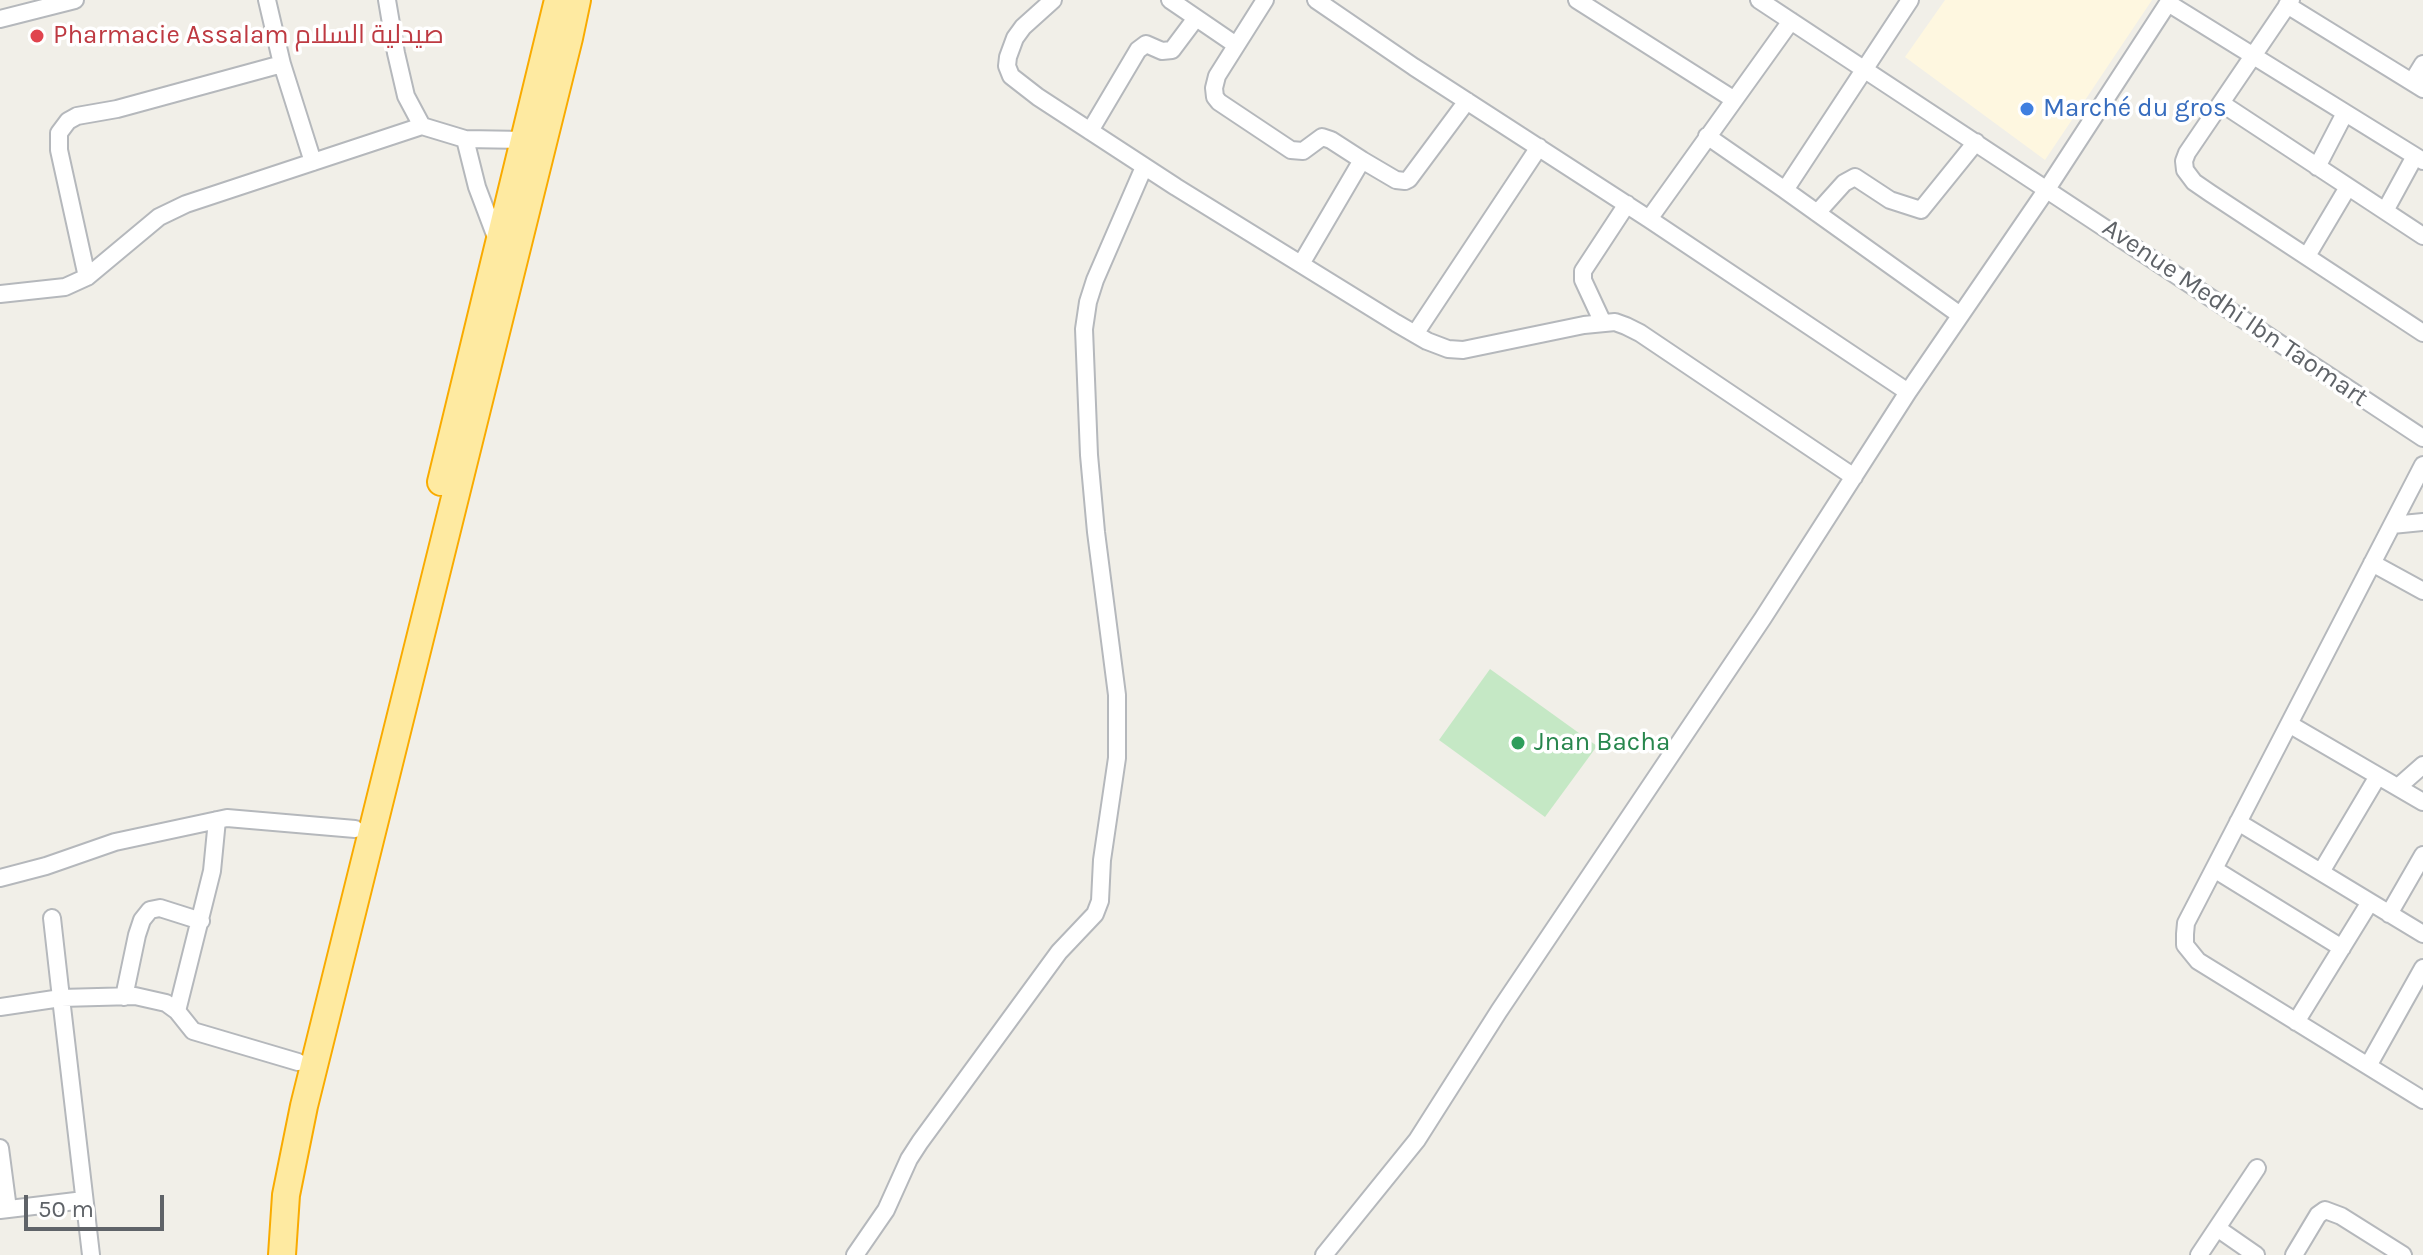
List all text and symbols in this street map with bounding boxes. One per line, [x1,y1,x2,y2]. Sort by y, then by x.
place label: Pharmacie Assalam صيدلية السلام [53,20,444,52]
marker: Pharmacie Assalam صيدلية السلام [28,27,46,45]
place label: Marché du gros [2043,93,2227,125]
marker: Marché du gros [2018,100,2036,118]
street label: Avenue Medhi Ibn Taomart [2096,212,2374,414]
place label: Jnan Bacha [1534,727,1670,759]
marker: Jnan Bacha [1509,734,1527,752]
scale bar [28,1179,168,1229]
text: 50 m [38,1195,94,1223]

